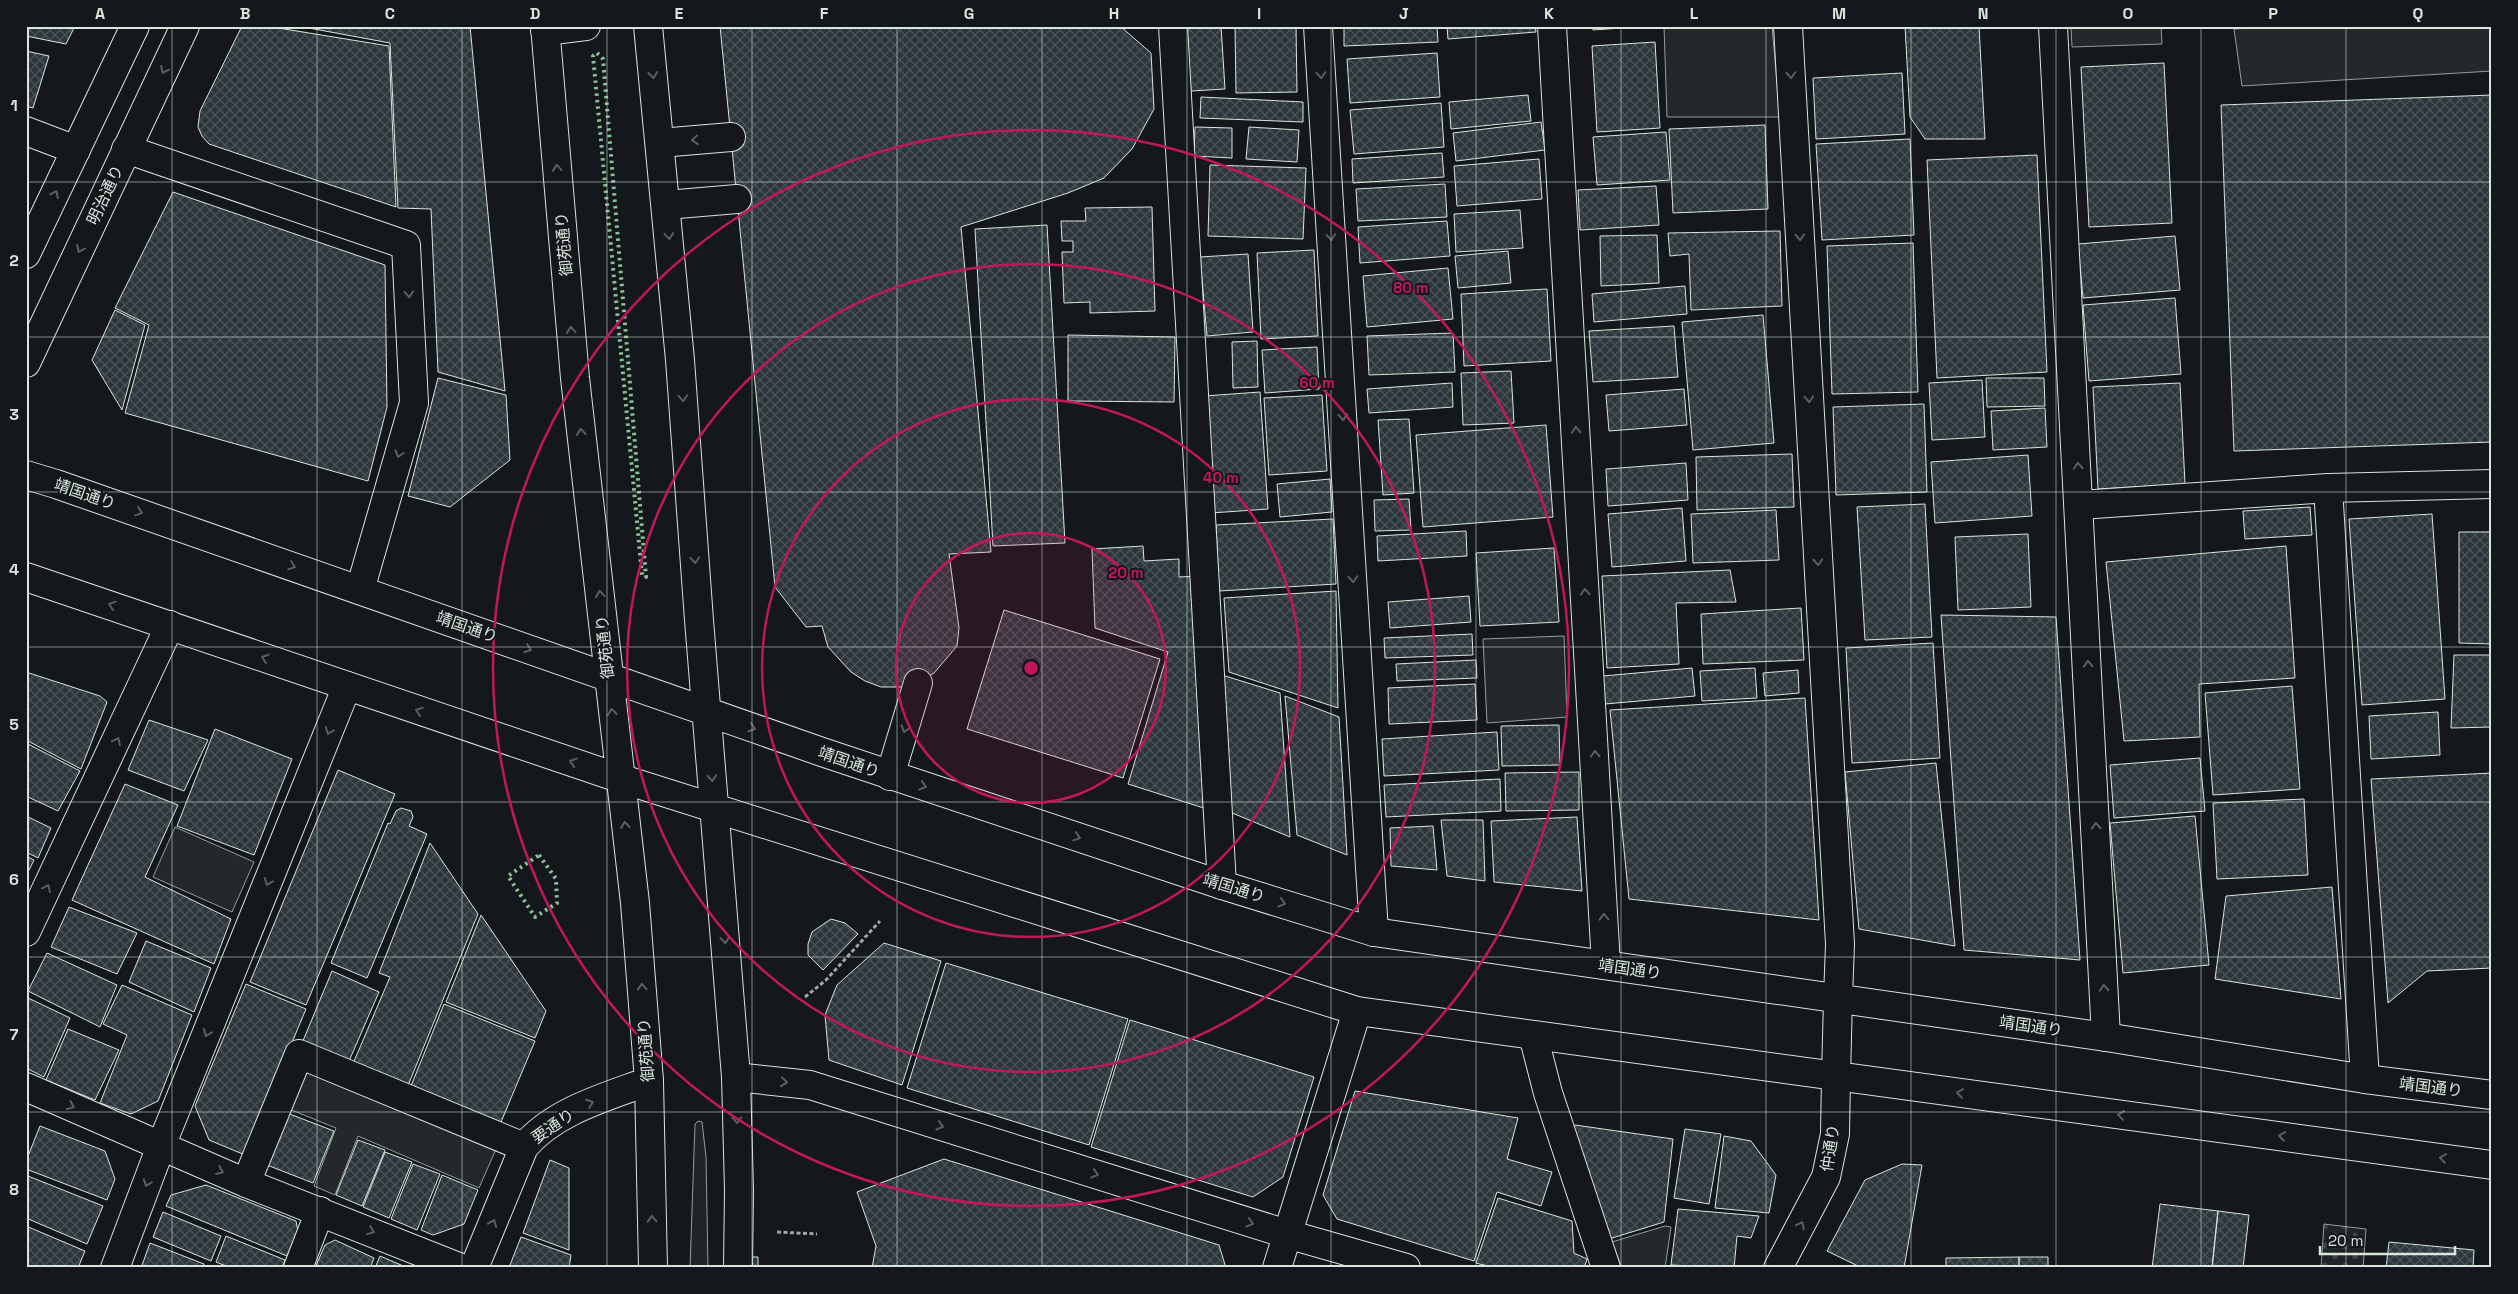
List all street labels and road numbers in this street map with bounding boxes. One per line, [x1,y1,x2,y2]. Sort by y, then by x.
street label: 明治通り [82,162,128,228]
street label: 御苑通り [551,211,577,277]
street label: 靖国通り [51,474,119,514]
street label: 靖国通り [433,607,501,647]
street label: 御苑通り [591,614,619,680]
street label: 靖国通り [815,742,883,782]
street label: 靖国通り [1200,869,1268,907]
street label: 靖国通り [1597,954,1663,984]
street label: 靖国通り [1998,1011,2064,1041]
street label: 御苑通り [633,1017,659,1083]
street label: 靖国通り [2398,1073,2464,1101]
street label: 要通り [527,1104,579,1148]
street label: 仲通り [1816,1123,1844,1173]

